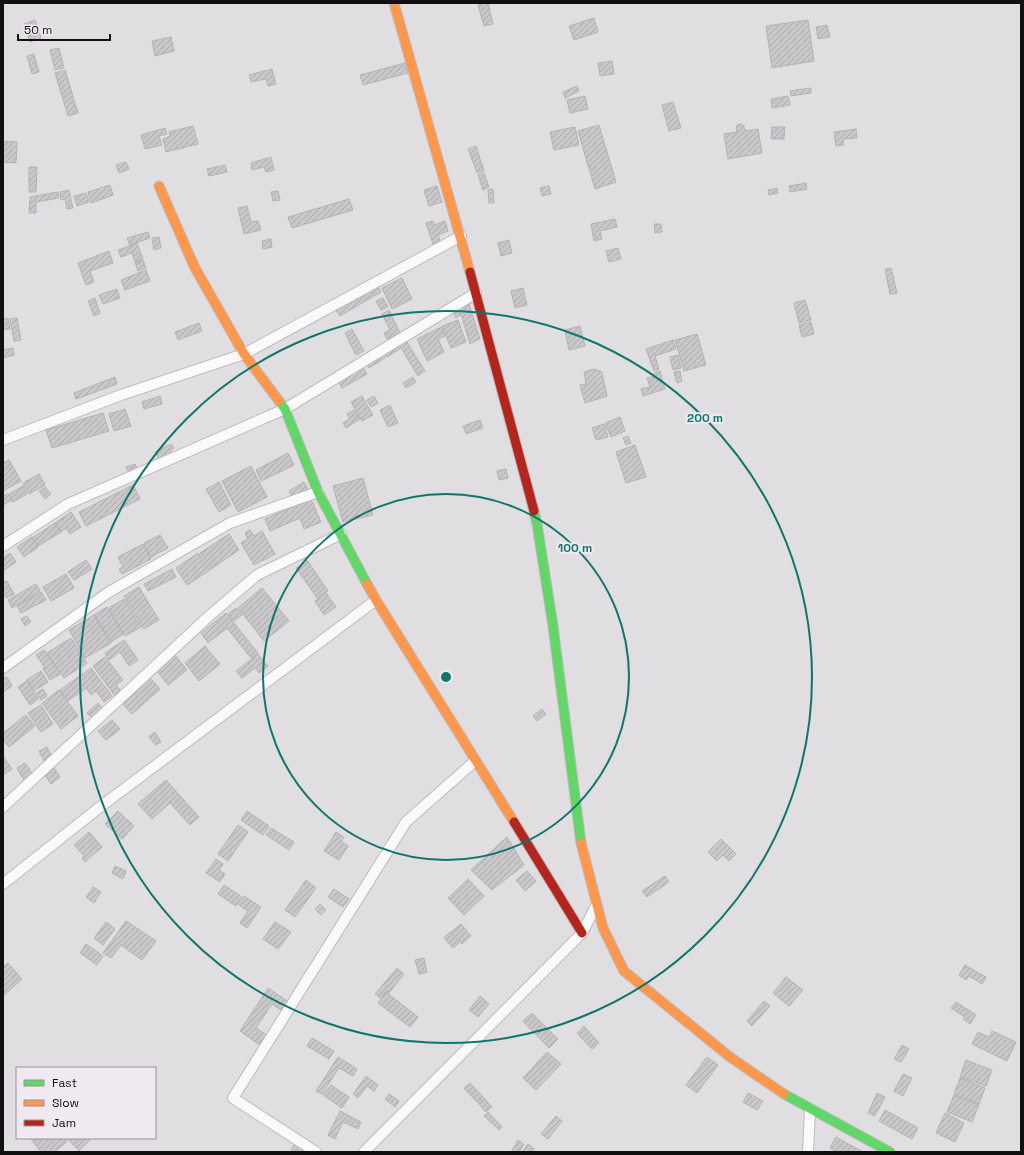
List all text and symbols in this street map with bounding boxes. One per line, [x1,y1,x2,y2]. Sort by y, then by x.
scale bar [18,16,110,42]
text: 50 m [24,22,52,38]
text: 200 m [687,410,723,426]
text: 100 m [558,540,592,556]
centre of rings [439,670,453,684]
legend [16,1067,156,1139]
text: Fast [52,1075,77,1091]
text: Slow [52,1095,79,1111]
text: Jam [52,1115,76,1131]

